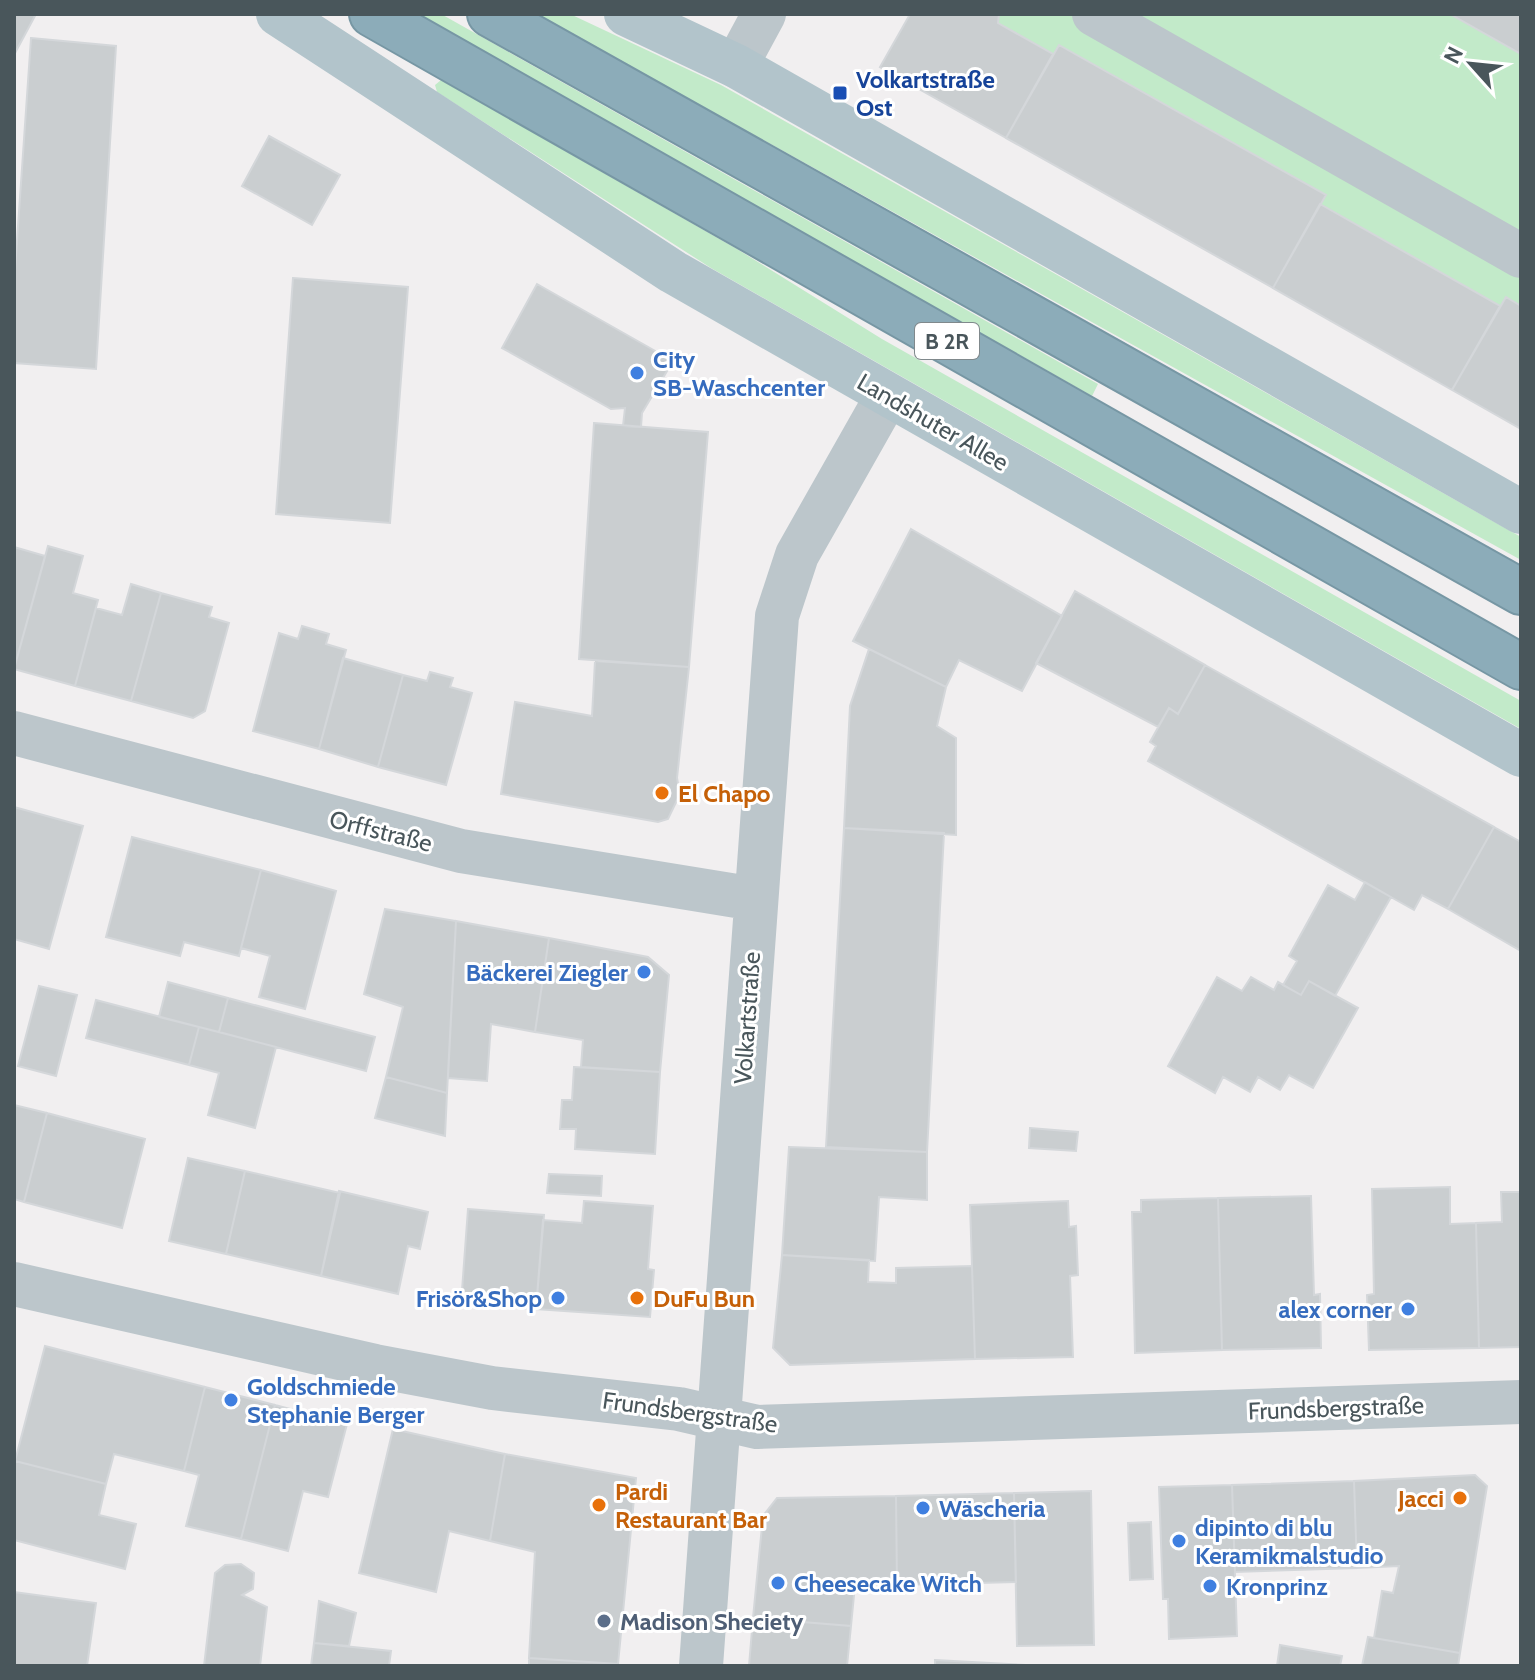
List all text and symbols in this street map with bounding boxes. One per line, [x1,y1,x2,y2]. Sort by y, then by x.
north arrow [1431,24,1511,104]
text: N [1438,42,1469,68]
place label: Volkartstraße Ost [856,65,995,122]
marker: Volkartstraße Ost [831,84,849,102]
road number: B 2R [915,323,979,359]
place label: City SB-Waschcenter [653,345,825,402]
marker: City SB-Waschcenter [628,364,646,382]
street label: Landshuter Allee [852,367,1014,477]
place label: El Chapo [678,779,771,808]
marker: El Chapo [653,784,671,802]
street label: Orffstraße [327,804,435,858]
street label: Volkartstraße [728,951,766,1085]
place label: Bäckerei Ziegler [466,958,628,987]
marker: Bäckerei Ziegler [635,963,653,981]
place label: Frisör&Shop [416,1284,542,1313]
place label: DuFu Bun [653,1284,755,1313]
marker: Frisör&Shop [549,1289,567,1307]
marker: DuFu Bun [628,1289,646,1307]
place label: alex corner [1278,1295,1392,1324]
marker: alex corner [1399,1300,1417,1318]
place label: Goldschmiede Stephanie Berger [247,1372,424,1429]
street label: Frundsbergstraße [601,1385,779,1439]
street label: Frundsbergstraße [1247,1390,1425,1426]
marker: Goldschmiede Stephanie Berger [222,1391,240,1409]
place label: Pardi Restaurant Bar [615,1477,767,1534]
place label: Jacci [1397,1484,1444,1513]
marker: Jacci [1451,1489,1469,1507]
place label: Wäscheria [939,1494,1046,1523]
marker: Pardi Restaurant Bar [590,1496,608,1514]
marker: Wäscheria [914,1499,932,1517]
place label: dipinto di blu Keramikmalstudio [1195,1513,1384,1570]
marker: dipinto di blu Keramikmalstudio [1170,1532,1188,1550]
place label: Cheesecake Witch [794,1569,982,1598]
place label: Kronprinz [1226,1572,1328,1601]
marker: Cheesecake Witch [769,1574,787,1592]
marker: Kronprinz [1201,1577,1219,1595]
place label: Madison Sheciety [620,1607,803,1636]
marker: Madison Sheciety [595,1612,613,1630]

